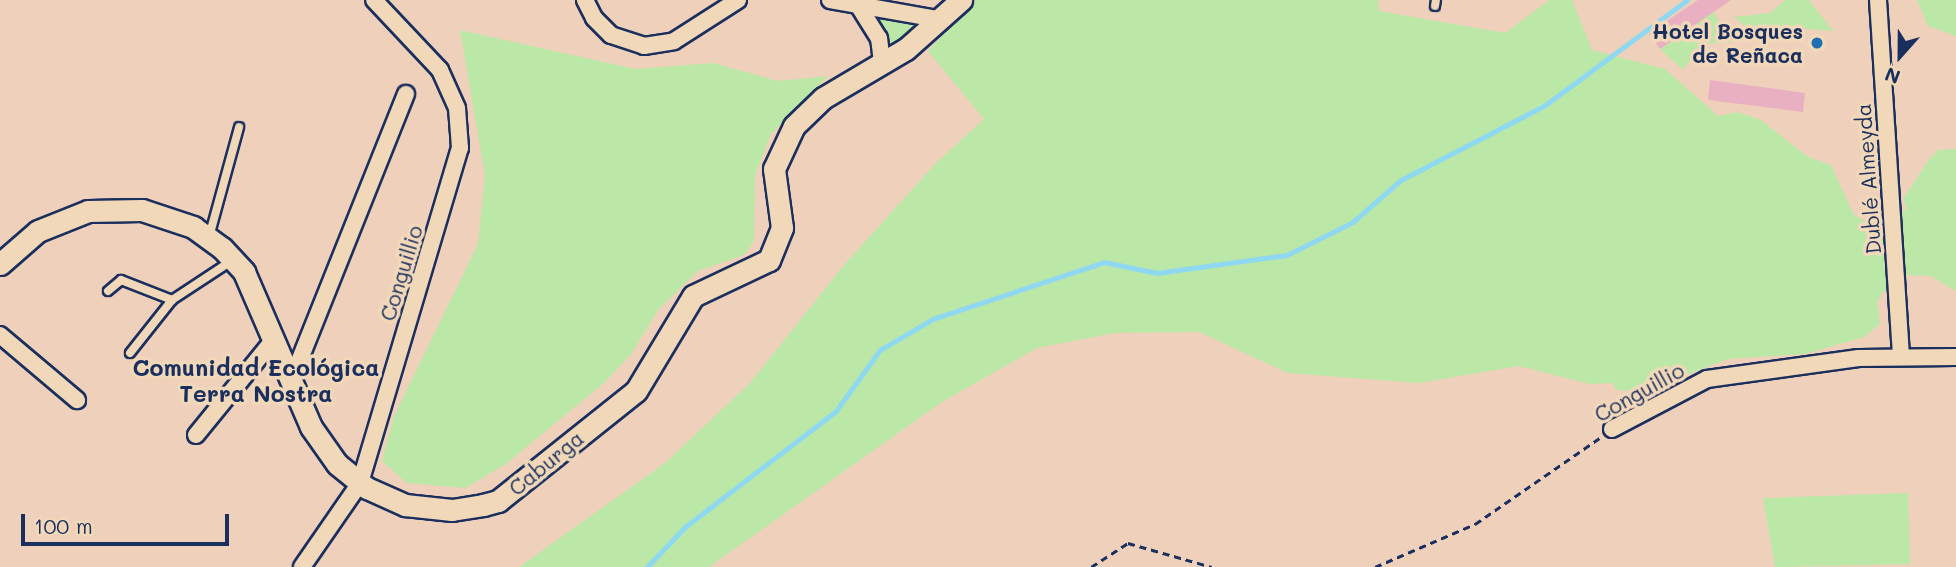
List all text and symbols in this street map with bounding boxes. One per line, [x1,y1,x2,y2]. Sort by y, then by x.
place label: Hotel Bosques de Reñaca [1652,18,1803,68]
north arrow [1865,21,1935,91]
marker: Hotel Bosques de Reñaca [1809,35,1825,51]
text: N [1881,62,1904,90]
street label: Dublé Almeyda [1850,103,1886,255]
street label: Conguillio [375,222,427,324]
district label: Comunidad Ecológica Terra Nostra [133,353,379,407]
street label: Conguillio [1590,357,1688,427]
street label: Caburga [504,425,588,501]
scale bar [24,500,233,544]
text: 100 m [34,512,93,539]

